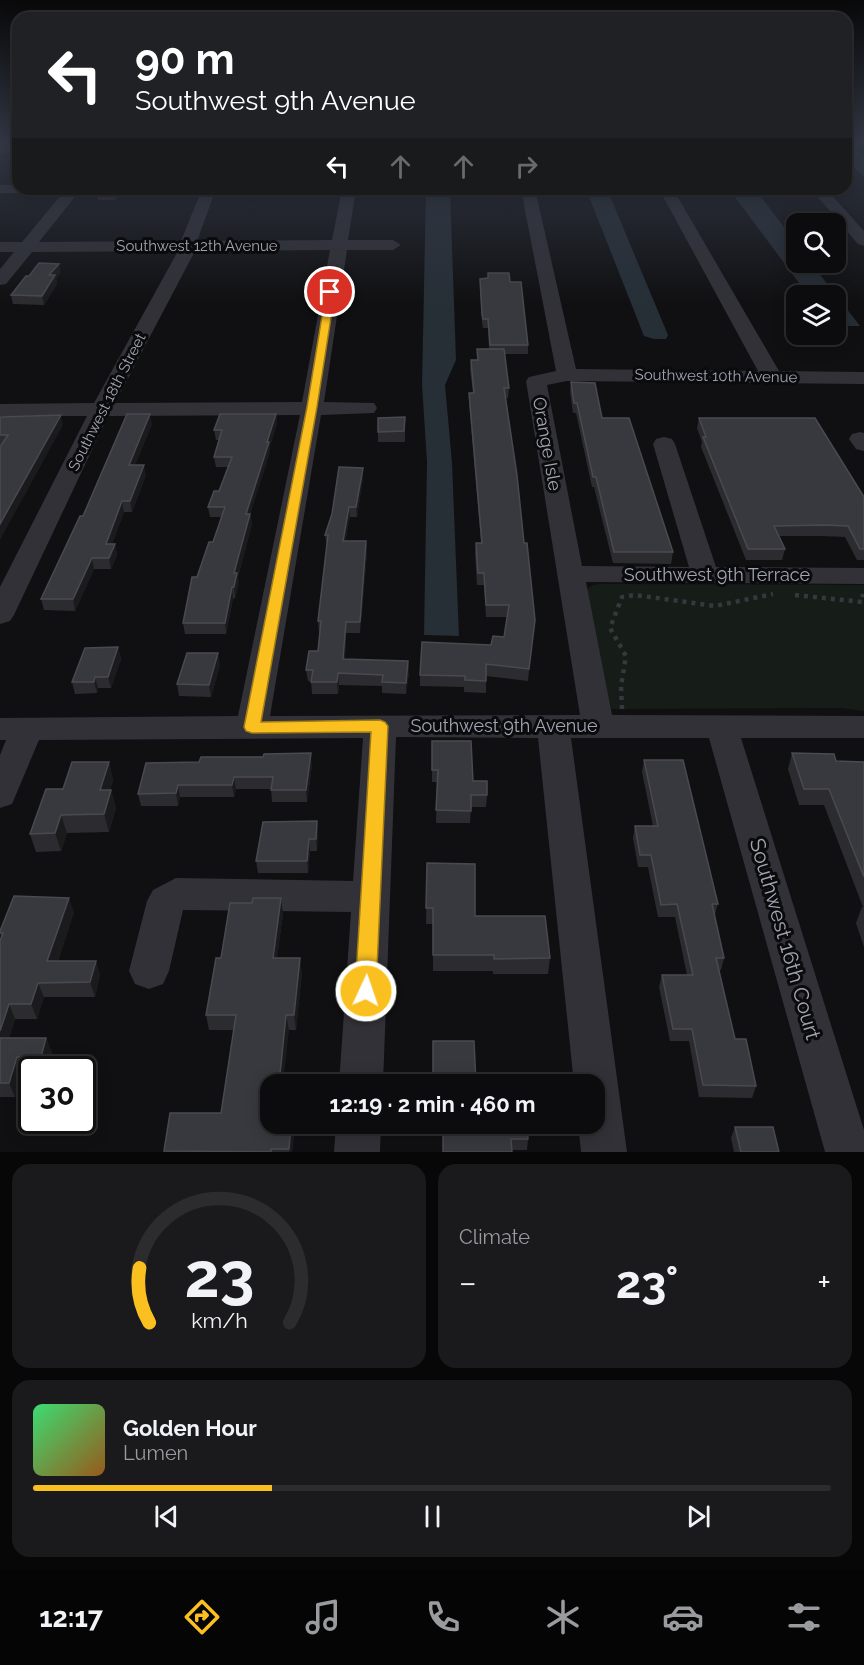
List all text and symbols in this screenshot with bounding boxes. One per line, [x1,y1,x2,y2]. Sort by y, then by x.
text: 90 m [135,35,235,84]
icon: left [36,36,114,114]
text: Southwest 9th Avenue [135,85,416,116]
icon: left [321,150,354,183]
icon: ahead [384,150,417,183]
icon: ahead [447,150,480,183]
icon: right [510,150,543,183]
map controls [786,213,846,345]
button: search [786,213,846,273]
street label: Southwest 12th Avenue [116,237,278,255]
pin [304,266,355,317]
icon: arrive [313,275,346,308]
button: layers [786,285,846,345]
street label: Southwest 18th Street [65,330,149,474]
street label: Southwest 10th Avenue [634,366,798,386]
street label: Orange Isle [529,395,566,493]
street label: Southwest 9th Terrace [624,564,811,585]
street label: Southwest 9th Avenue [410,715,598,736]
street label: Southwest 16th Court [745,835,826,1042]
position arrow [334,959,398,1023]
speed limit sign: 30 [18,1056,96,1134]
text: 12:19 · 2 min · 460 m [330,1091,535,1117]
text: Climate [459,1225,530,1249]
text: 23 [184,1238,254,1312]
text: 23° [616,1256,678,1309]
text: − [459,1263,477,1302]
text: + [817,1263,831,1302]
text: km/h [191,1308,247,1333]
text: Golden Hour [123,1415,257,1441]
text: Lumen [123,1441,188,1465]
icon: previous [150,1500,183,1533]
icon: pause [416,1500,449,1533]
icon: next [682,1500,715,1533]
icon: directions [181,1596,223,1638]
icon: music [302,1596,344,1638]
icon: phone [422,1596,464,1638]
icon: climate [542,1596,584,1638]
icon: car [662,1596,704,1638]
icon: filters [783,1596,825,1638]
text: 12:17 [39,1602,103,1633]

